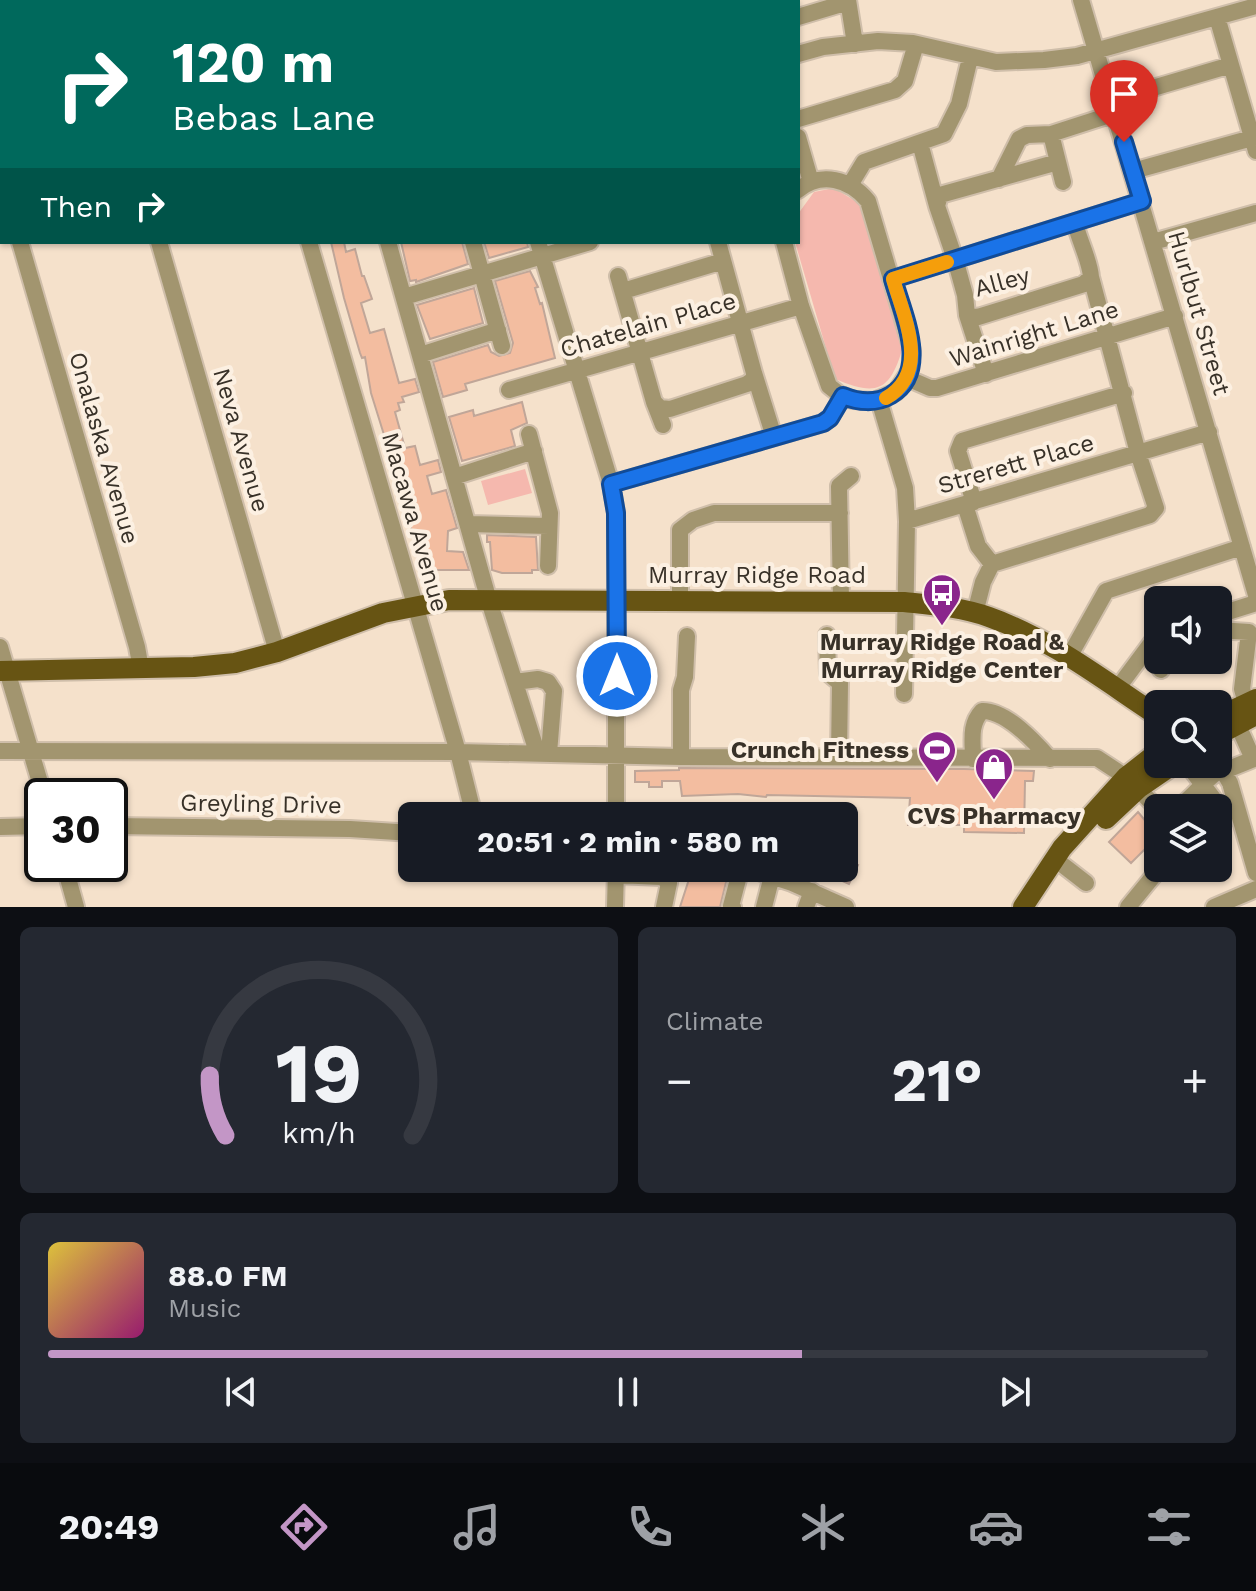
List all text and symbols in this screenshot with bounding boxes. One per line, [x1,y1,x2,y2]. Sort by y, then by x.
text: 120 m [172,30,334,96]
icon: right [40,32,144,136]
pin [1090,60,1158,142]
icon: arrive [1102,72,1146,116]
text: Bebas Lane [172,97,375,139]
icon: right [128,184,172,228]
text: Then [40,189,112,224]
street label: Hurlbut Street [1162,228,1236,398]
street label: Alley [971,261,1033,303]
street label: Chatelain Place [557,287,739,363]
street label: Wainright Lane [946,295,1122,373]
street label: Onalaska Avenue [63,349,145,547]
street label: Neva Avenue [207,365,275,515]
street label: Strerett Place [935,428,1097,500]
street label: Macawa Avenue [376,429,454,615]
street label: Murray Ridge Road [648,561,866,589]
bus stop icon: Murray Ridge Road & Murray Ridge Center [921,572,963,627]
map controls [1144,586,1232,882]
button: sound [1144,586,1232,674]
place label: Murray Ridge Road & Murray Ridge Center [820,628,1065,684]
position arrow [575,634,659,718]
button: search [1144,690,1232,778]
sports icon: Crunch Fitness [916,729,958,784]
place label: Crunch Fitness [731,736,909,764]
shop icon: CVS Pharmacy [973,746,1015,801]
speed limit sign: 30 [24,778,128,882]
street label: Greyling Drive [180,789,342,819]
button: layers [1144,794,1232,882]
place label: CVS Pharmacy [907,802,1081,830]
text: 20:51 · 2 min · 580 m [477,824,779,859]
text: Climate [666,1006,764,1036]
text: 19 [275,1025,363,1122]
text: 21° [891,1045,983,1116]
text: − [666,1055,693,1107]
text: + [1181,1055,1208,1107]
text: km/h [282,1116,356,1150]
text: 88.0 FM [168,1258,288,1293]
text: Music [168,1293,241,1323]
icon: previous [219,1370,263,1414]
icon: pause [606,1370,650,1414]
icon: next [993,1370,1037,1414]
icon: directions [276,1499,332,1555]
icon: music [449,1499,505,1555]
icon: phone [622,1499,678,1555]
icon: climate [795,1499,851,1555]
icon: car [968,1499,1024,1555]
icon: filters [1141,1499,1197,1555]
text: 20:49 [59,1506,159,1548]

